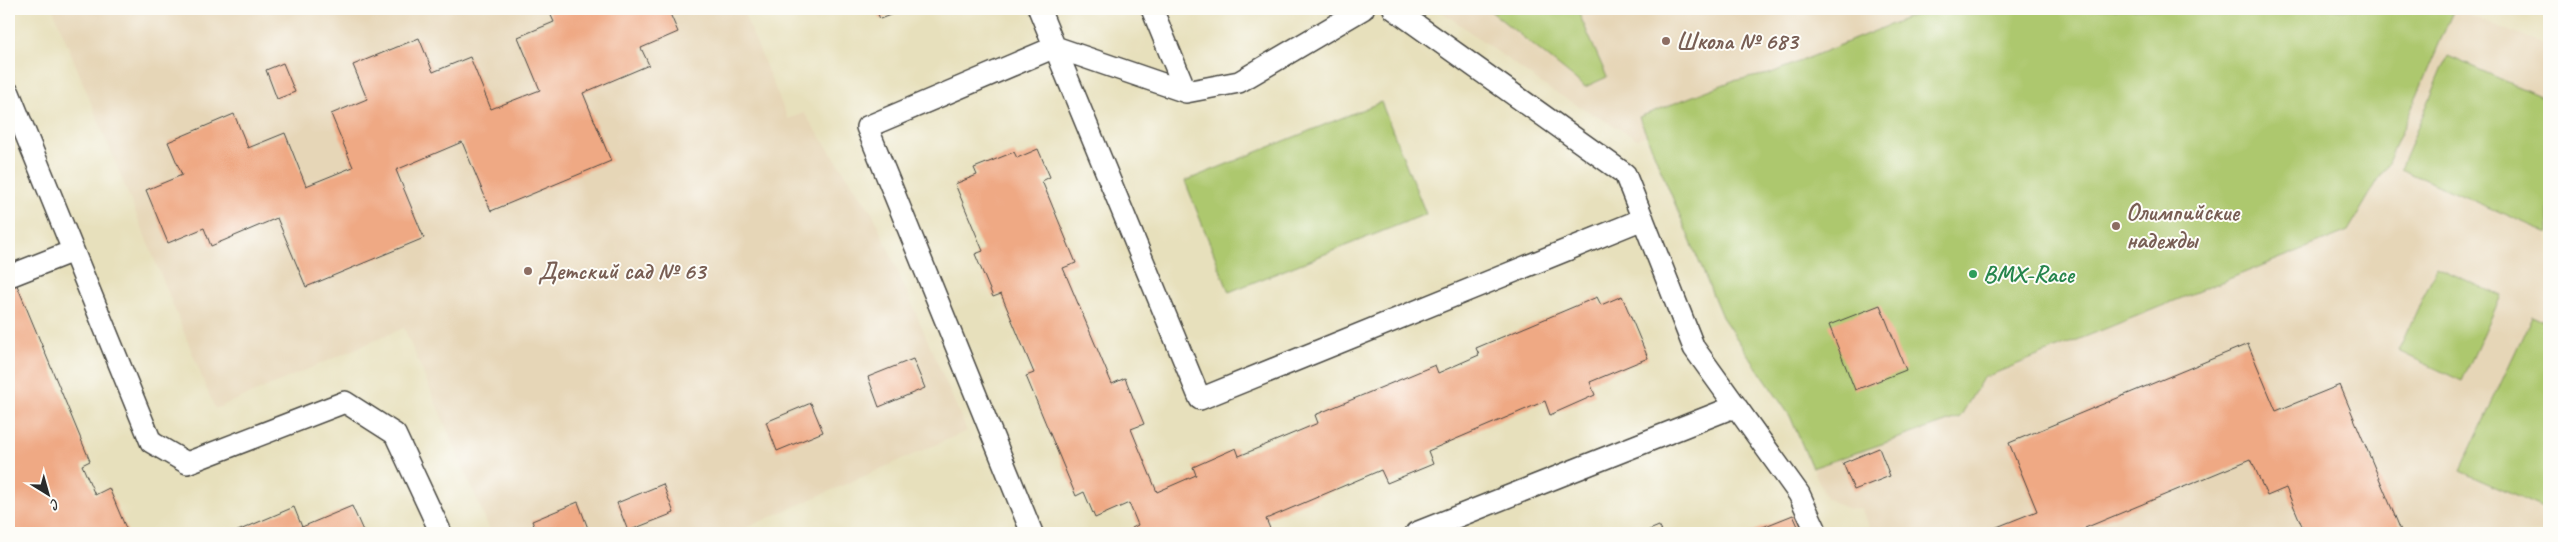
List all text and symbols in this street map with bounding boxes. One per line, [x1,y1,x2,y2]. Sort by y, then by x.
place label: Школа № 683 [1676,26,1800,56]
marker: Школа № 683 [1660,35,1672,47]
place label: Олимпийские надежды [2126,197,2240,255]
marker: Олимпийские надежды [2110,220,2122,232]
place label: Детский сад № 63 [538,256,708,286]
place label: BMX-Race [1983,259,2076,289]
marker: Детский сад № 63 [522,265,534,277]
marker: BMX-Race [1967,268,1979,280]
north arrow [22,470,72,520]
text: С [46,495,63,514]

